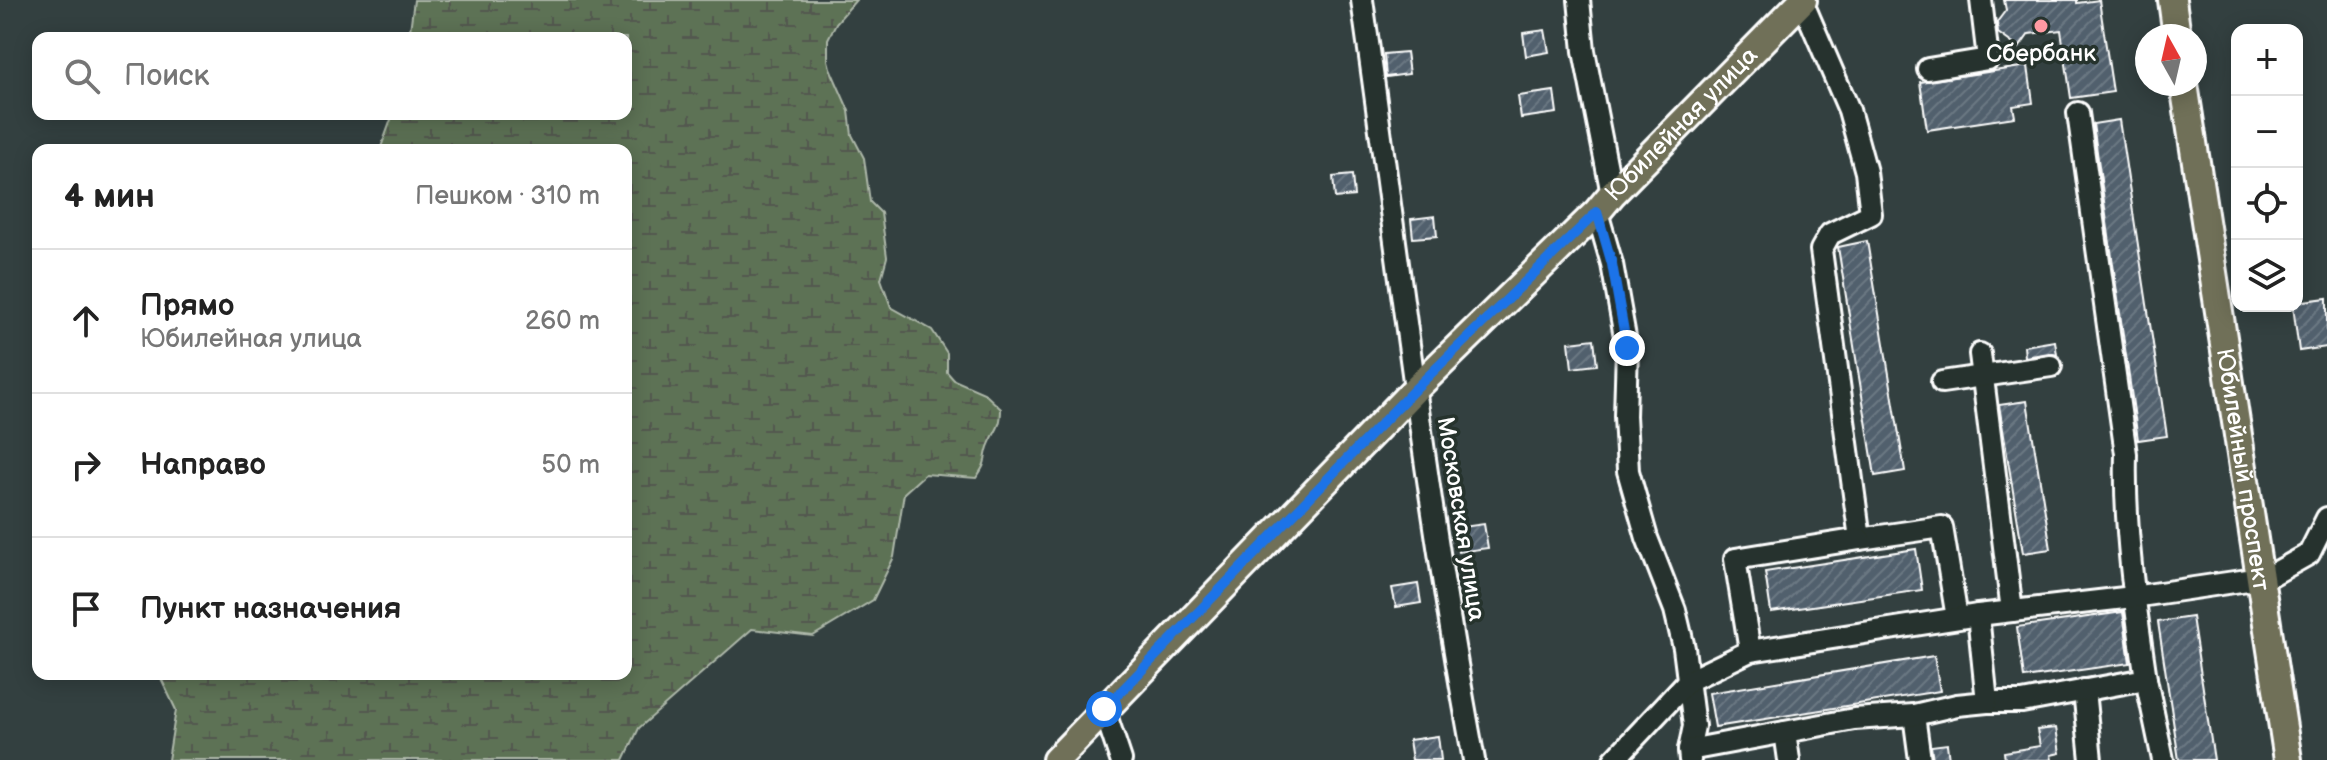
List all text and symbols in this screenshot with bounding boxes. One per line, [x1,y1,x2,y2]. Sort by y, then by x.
marker: Сбербанк [2032,17,2050,35]
north arrow [2135,24,2207,96]
map controls [2231,24,2303,312]
button: + [2231,24,2303,96]
search box [32,32,632,120]
place label: Сбербанк [1986,39,2096,68]
street label: Юбилейная улица [1599,41,1763,207]
icon: search [60,54,104,98]
text: Поиск [124,58,210,94]
button: − [2231,96,2303,168]
button: locate [2231,168,2303,240]
text: 4 мин [64,176,155,217]
text: Пешком · 310 m [415,181,600,212]
button: layers [2231,240,2303,312]
text: Прямо [140,288,234,324]
icon: ahead [64,299,108,343]
text: 260 m [525,306,600,337]
text: Юбилейная улица [140,324,362,355]
route end [1609,330,1645,366]
street label: Юбилейный проспект [2210,346,2276,593]
street label: Московская улица [1431,415,1491,623]
icon: right [64,443,108,487]
text: Направо [140,447,266,483]
text: 50 m [541,450,600,481]
icon: arrive [64,587,108,631]
text: Пункт назначения [140,591,401,627]
route start [1086,691,1122,727]

